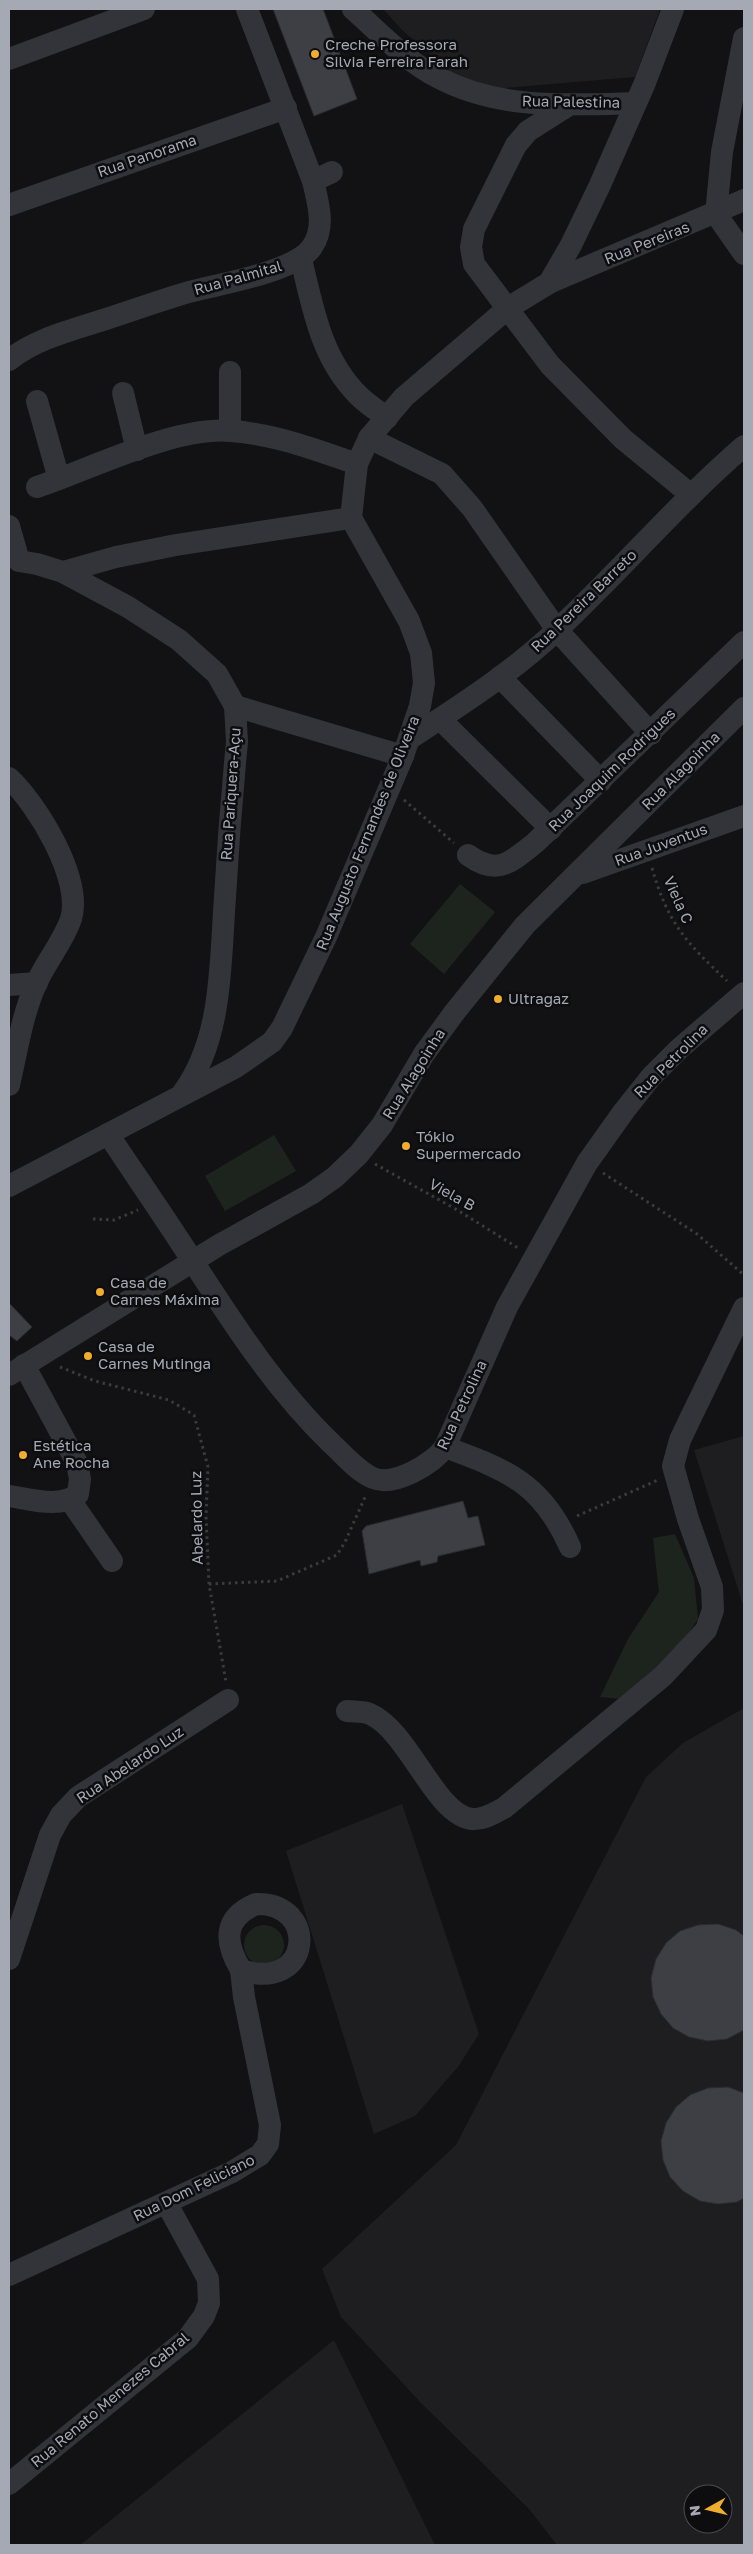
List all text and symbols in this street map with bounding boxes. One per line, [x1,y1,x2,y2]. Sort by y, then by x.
place label: Creche Professora Silvia Ferreira Farah [325,35,468,70]
marker: Creche Professora Silvia Ferreira Farah [309,48,321,60]
street label: Rua Palestina [522,91,620,111]
street label: Rua Panorama [95,130,199,180]
street label: Rua Pereiras [601,217,692,267]
street label: Rua Palmital [192,256,284,298]
street label: Rua Pereira Barreto [527,545,640,655]
street label: Rua Joaquim Rodrigues [544,704,679,835]
street label: Rua Augusto Fernandes de Oliveira [312,713,423,953]
street label: Rua Pariquera-Açu [216,727,244,861]
street label: Rua Alagoinha [637,727,723,813]
street label: Rua Juventus [612,819,710,869]
street label: Viela C [661,873,697,926]
place label: Ultragaz [508,989,569,1007]
marker: Ultragaz [492,993,504,1005]
street label: Rua Petrolina [630,1020,711,1101]
street label: Rua Alagoinha [378,1025,448,1122]
place label: Tókio Supermercado [416,1127,521,1162]
marker: Tókio Supermercado [400,1140,412,1152]
street label: Viela B [426,1174,479,1214]
place label: Casa de Carnes Máxima [110,1273,220,1308]
marker: Casa de Carnes Máxima [94,1286,106,1298]
place label: Casa de Carnes Mutinga [98,1337,211,1372]
marker: Casa de Carnes Mutinga [82,1350,94,1362]
street label: Rua Petrolina [432,1357,490,1452]
place label: Estética Ane Rocha [33,1436,110,1471]
marker: Estética Ane Rocha [17,1449,29,1461]
street label: Abelardo Luz [186,1471,206,1565]
street label: Rua Abelardo Luz [73,1722,187,1807]
street label: Rua Dom Feliciano [130,2150,257,2224]
street label: Rua Renato Menezes Cabral [27,2328,192,2471]
north arrow [683,2484,733,2534]
text: N [685,2504,704,2517]

